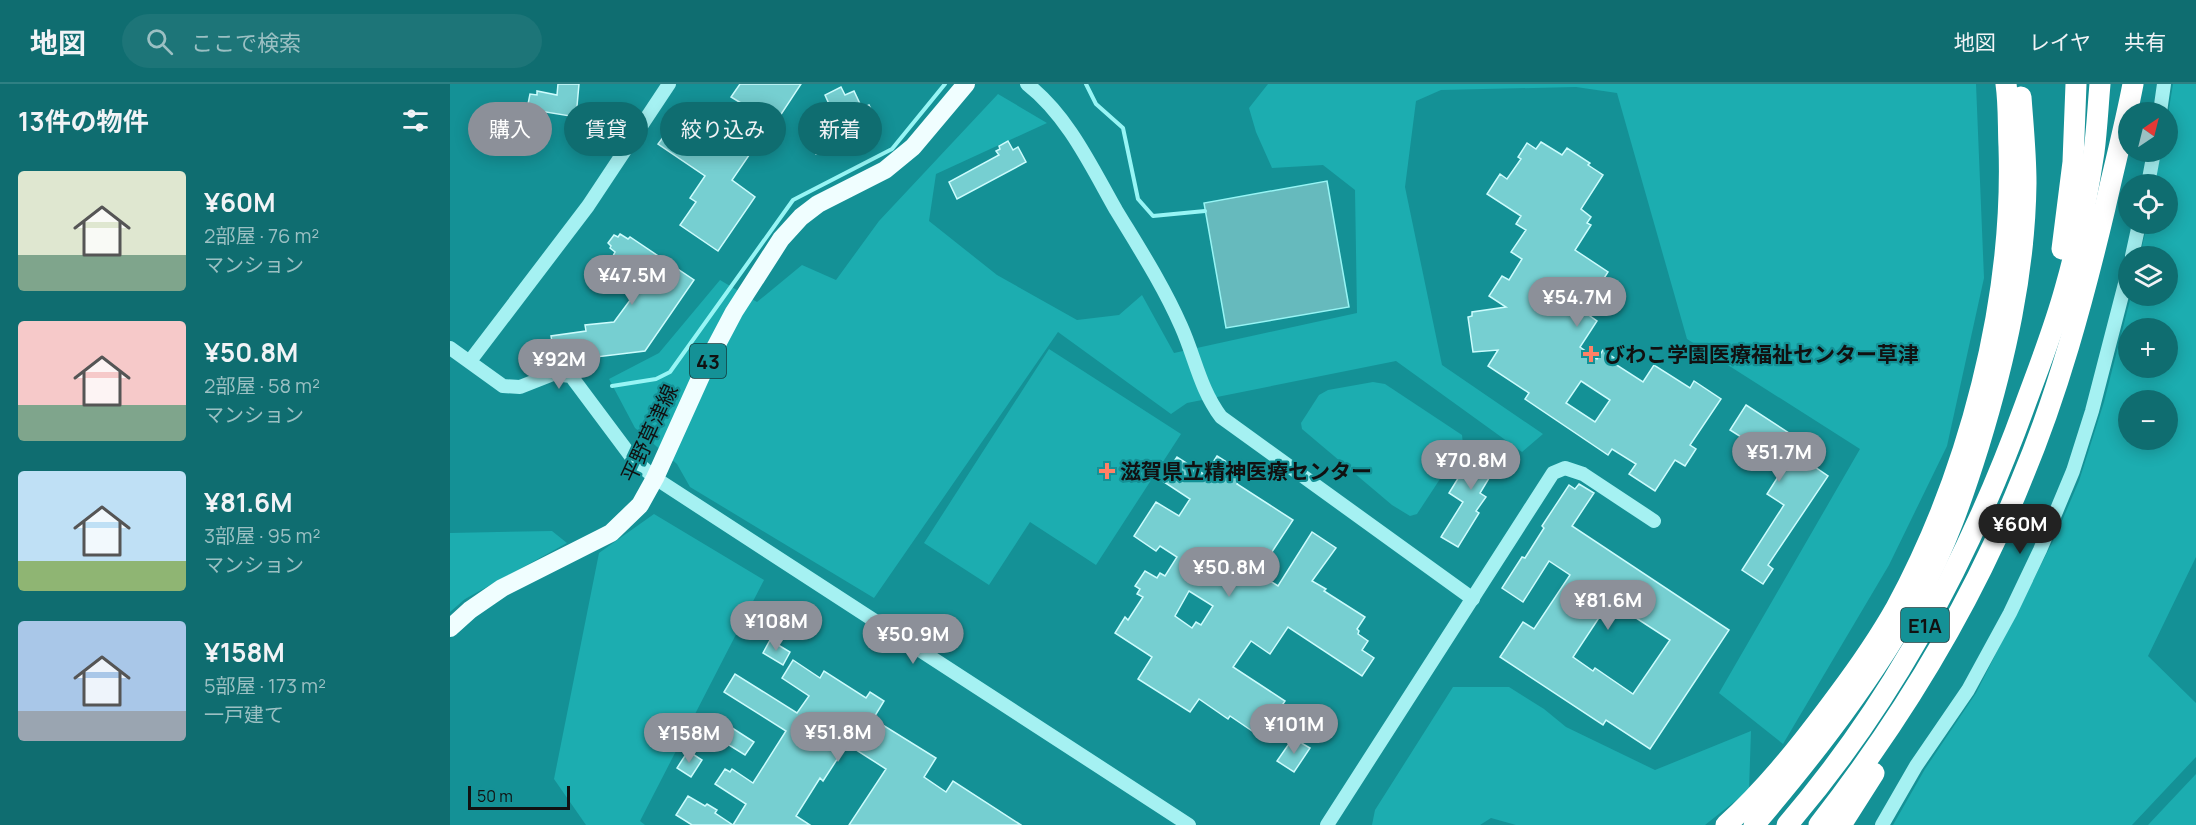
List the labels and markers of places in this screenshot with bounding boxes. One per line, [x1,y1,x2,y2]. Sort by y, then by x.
pin: ¥47.5M [583,255,681,306]
pin: ¥54.7M [1528,277,1626,328]
pin: ¥92M [523,339,595,390]
place label: びわこ学園医療福祉センター草津 [1604,340,1919,368]
marker: びわこ学園医療福祉センター草津 [1582,345,1600,363]
pin: ¥51.7M [1730,432,1828,483]
pin: ¥70.8M [1422,440,1520,491]
place label: 滋賀県立精神医療センター [1120,457,1372,485]
marker: 滋賀県立精神医療センター [1098,462,1116,480]
pin: ¥60M [1984,504,2056,555]
pin: ¥50.8M [1180,547,1278,598]
pin: ¥81.6M [1559,580,1657,631]
pin: ¥108M [734,601,818,652]
pin: ¥50.9M [864,614,962,665]
pin: ¥101M [1252,704,1336,755]
pin: ¥51.8M [789,712,887,763]
pin: ¥158M [647,713,731,764]

